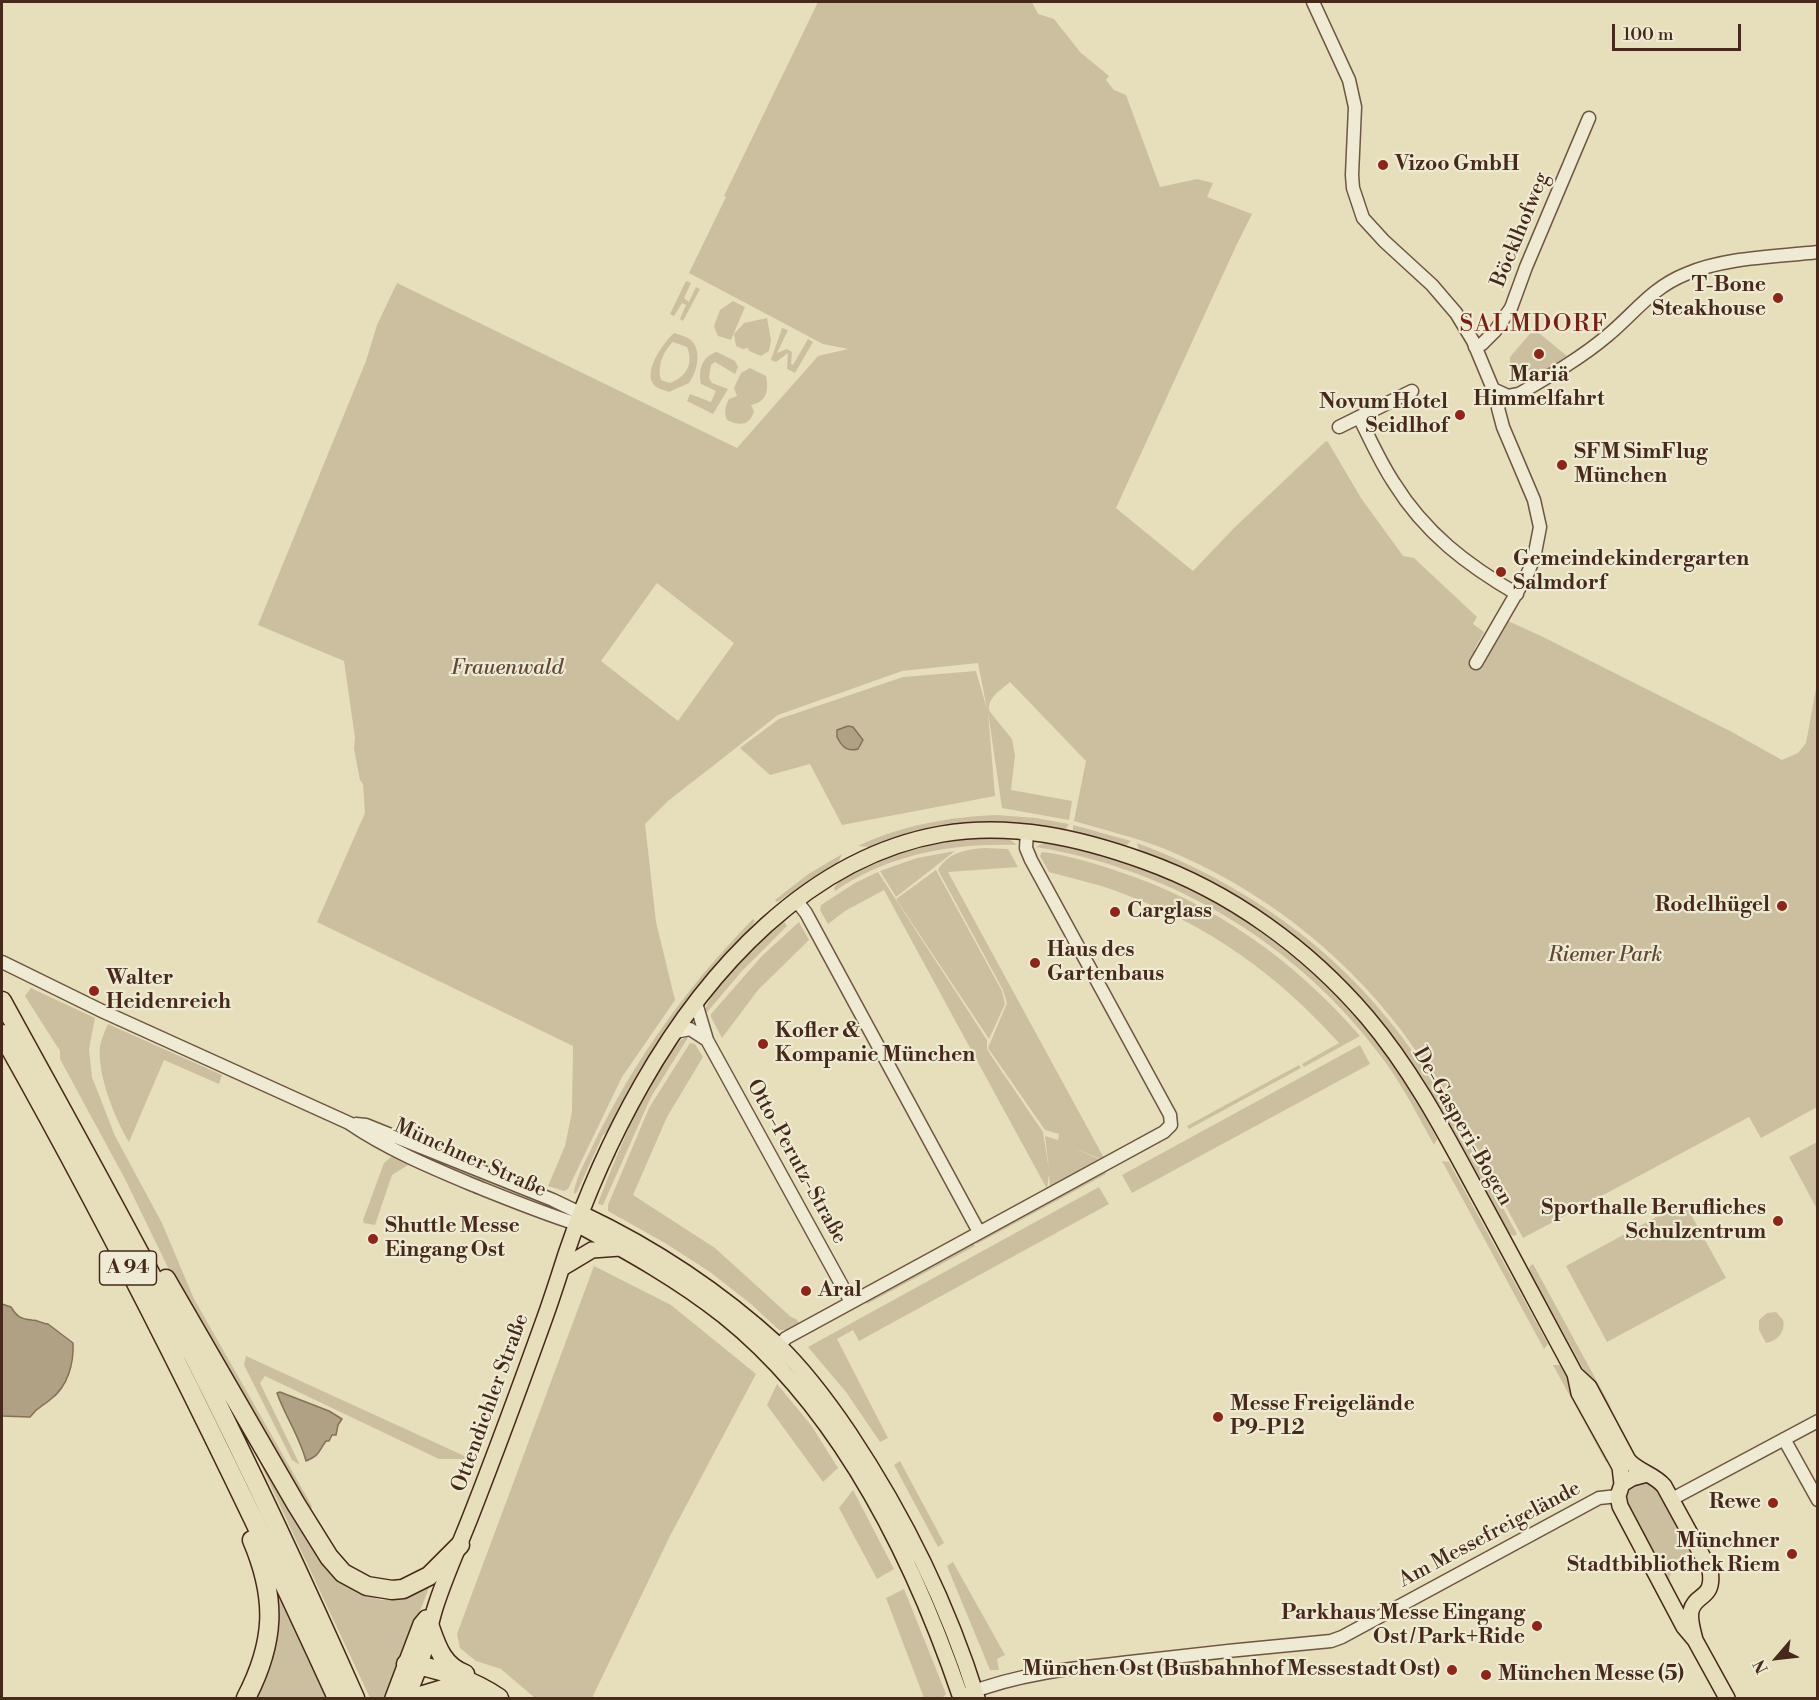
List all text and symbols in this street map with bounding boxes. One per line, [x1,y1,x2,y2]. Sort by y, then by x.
scale bar [1615,12,1744,50]
text: 100 m [1623,23,1674,46]
place label: Vizoo GmbH [1395,152,1519,178]
marker: Vizoo GmbH [1376,158,1390,172]
street label: Böcklhofweg [1487,169,1555,291]
place label: T-Bone Steakhouse [1652,273,1766,323]
marker: T-Bone Steakhouse [1771,291,1785,305]
district label: SALMDORF [1460,311,1608,339]
marker: Mariä Himmelfahrt [1532,347,1546,361]
place label: Mariä Himmelfahrt [1474,363,1604,413]
place label: Novum Hotel Seidlhof [1319,390,1448,440]
marker: Novum Hotel Seidlhof [1453,408,1467,422]
place label: SFM SimFlug München [1574,440,1708,490]
marker: SFM SimFlug München [1555,458,1569,472]
place label: Gemeindekindergarten Salmdorf [1513,547,1749,597]
marker: Gemeindekindergarten Salmdorf [1494,565,1508,579]
park label: Frauenwald [451,656,563,682]
place label: Rodelhügel [1655,893,1770,919]
place label: Carglass [1127,899,1212,925]
marker: Rodelhügel [1775,899,1789,913]
marker: Carglass [1108,905,1122,919]
place label: Haus des Gartenbaus [1047,938,1164,988]
park label: Riemer Park [1548,943,1662,969]
marker: Haus des Gartenbaus [1028,956,1042,970]
place label: Walter Heidenreich [106,966,231,1016]
marker: Walter Heidenreich [87,984,101,998]
place label: Kofler & Kompanie München [775,1019,975,1069]
marker: Kofler & Kompanie München [756,1037,770,1051]
street label: De-Gasperi-Bogen [1406,1043,1518,1211]
street label: Otto-Perutz-Straße [740,1075,852,1249]
street label: Münchner Straße [390,1114,550,1204]
place label: Sporthalle Berufliches Schulzentrum [1541,1196,1766,1246]
place label: Shuttle Messe Eingang Ost [385,1214,520,1264]
marker: Sporthalle Berufliches Schulzentrum [1771,1214,1785,1228]
marker: Shuttle Messe Eingang Ost [366,1232,380,1246]
road number: A 94 [100,1251,156,1285]
place label: Aral [818,1278,862,1304]
marker: Aral [799,1284,813,1298]
street label: Ottendichler Straße [447,1310,535,1496]
place label: Messe Freigelände P9-P12 [1230,1392,1415,1442]
marker: Messe Freigelände P9-P12 [1211,1410,1225,1424]
street label: Am Messefreigelände [1395,1476,1585,1594]
place label: Rewe [1709,1490,1761,1516]
marker: Rewe [1766,1496,1780,1510]
place label: Münchner Stadtbibliothek Riem [1567,1529,1780,1579]
marker: Münchner Stadtbibliothek Riem [1785,1547,1799,1561]
place label: Parkhaus Messe Eingang Ost / Park+Ride [1281,1601,1525,1651]
marker: Parkhaus Messe Eingang Ost / Park+Ride [1530,1619,1544,1633]
north arrow [1747,1628,1807,1688]
text: N [1749,1656,1773,1677]
place label: München Ost (Busbahnhof Messestadt Ost) [1023,1657,1440,1683]
place label: München Messe (5) [1498,1662,1684,1688]
marker: München Ost (Busbahnhof Messestadt Ost) [1445,1663,1459,1677]
marker: München Messe (5) [1479,1668,1493,1682]

